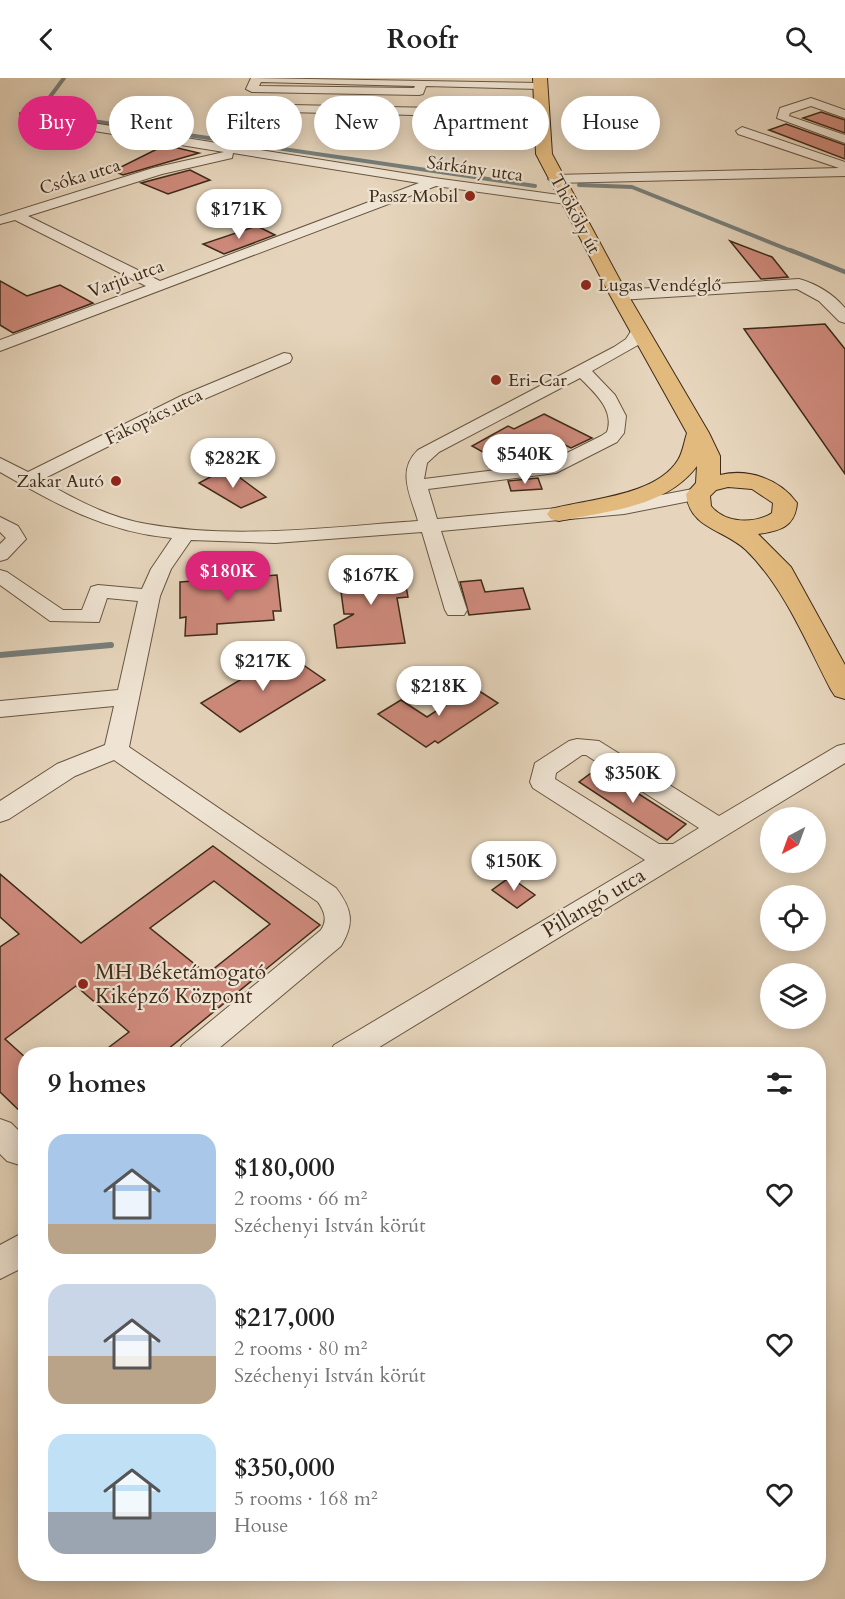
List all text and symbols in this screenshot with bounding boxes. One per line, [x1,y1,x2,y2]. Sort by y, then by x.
text: Roofr [387,21,458,58]
icon: back [30,23,63,56]
icon: search [782,23,815,56]
chip: Buy [18,96,97,150]
chip: Rent [109,96,194,150]
chip: Filters [206,96,302,150]
chip: New [314,96,400,150]
chip: Apartment [412,96,549,150]
chip: House [561,96,660,150]
street label: Sárkány utca [425,150,525,188]
street label: Csóka utca [37,153,124,201]
street label: Thököly út [544,170,607,258]
place label: Passz Mobil [369,184,458,209]
pin: $171K [197,189,281,240]
marker: Passz Mobil [463,189,477,203]
text: $171K [210,195,268,222]
street label: Varjú utca [85,254,168,304]
place label: Lugas Vendéglő [598,273,722,298]
marker: Lugas Vendéglő [579,278,593,292]
place label: Eri-Car [508,368,567,393]
marker: Eri-Car [489,373,503,387]
street label: Fakopács utca [101,383,207,451]
pin: $540K [483,434,567,485]
pin: $282K [191,438,275,489]
text: $540K [496,440,554,467]
text: $282K [204,444,262,471]
place label: Zakar Autó [16,469,104,494]
marker: Zakar Autó [109,474,123,488]
pin: $180K [186,551,270,602]
pin: $167K [329,555,413,606]
text: $180K [199,557,257,584]
text: $167K [342,561,400,588]
pin: $217K [221,641,305,692]
text: $217K [234,647,292,674]
pin: $218K [397,666,481,717]
text: $218K [410,672,468,699]
pin: $350K [591,753,675,804]
text: $350K [604,759,662,786]
north arrow [760,807,826,873]
map controls [760,807,826,1029]
pin: $150K [472,841,556,892]
text: $150K [485,847,543,874]
street label: Pillangó utca [537,861,651,945]
button: locate [760,885,826,951]
place label: MH Béketámogató Kiképző Központ [95,958,266,1011]
button: layers [760,963,826,1029]
marker: MH Béketámogató Kiképző Központ [76,977,90,991]
text: 9 homes [48,1066,146,1101]
icon: filters [763,1067,796,1100]
text: $180,000 [234,1150,335,1185]
icon: home [96,1158,168,1230]
icon: heart [763,1178,796,1211]
text: 2 rooms · 66 m² [234,1185,367,1212]
text: Széchenyi István körút [234,1212,426,1239]
text: $217,000 [234,1300,335,1335]
icon: home [96,1308,168,1380]
icon: heart [763,1328,796,1361]
text: 2 rooms · 80 m² [234,1335,367,1362]
text: Széchenyi István körút [234,1362,426,1389]
text: $350,000 [234,1450,335,1485]
icon: home [96,1458,168,1530]
icon: heart [763,1478,796,1511]
text: 5 rooms · 168 m² [234,1485,378,1512]
text: House [234,1512,288,1539]

